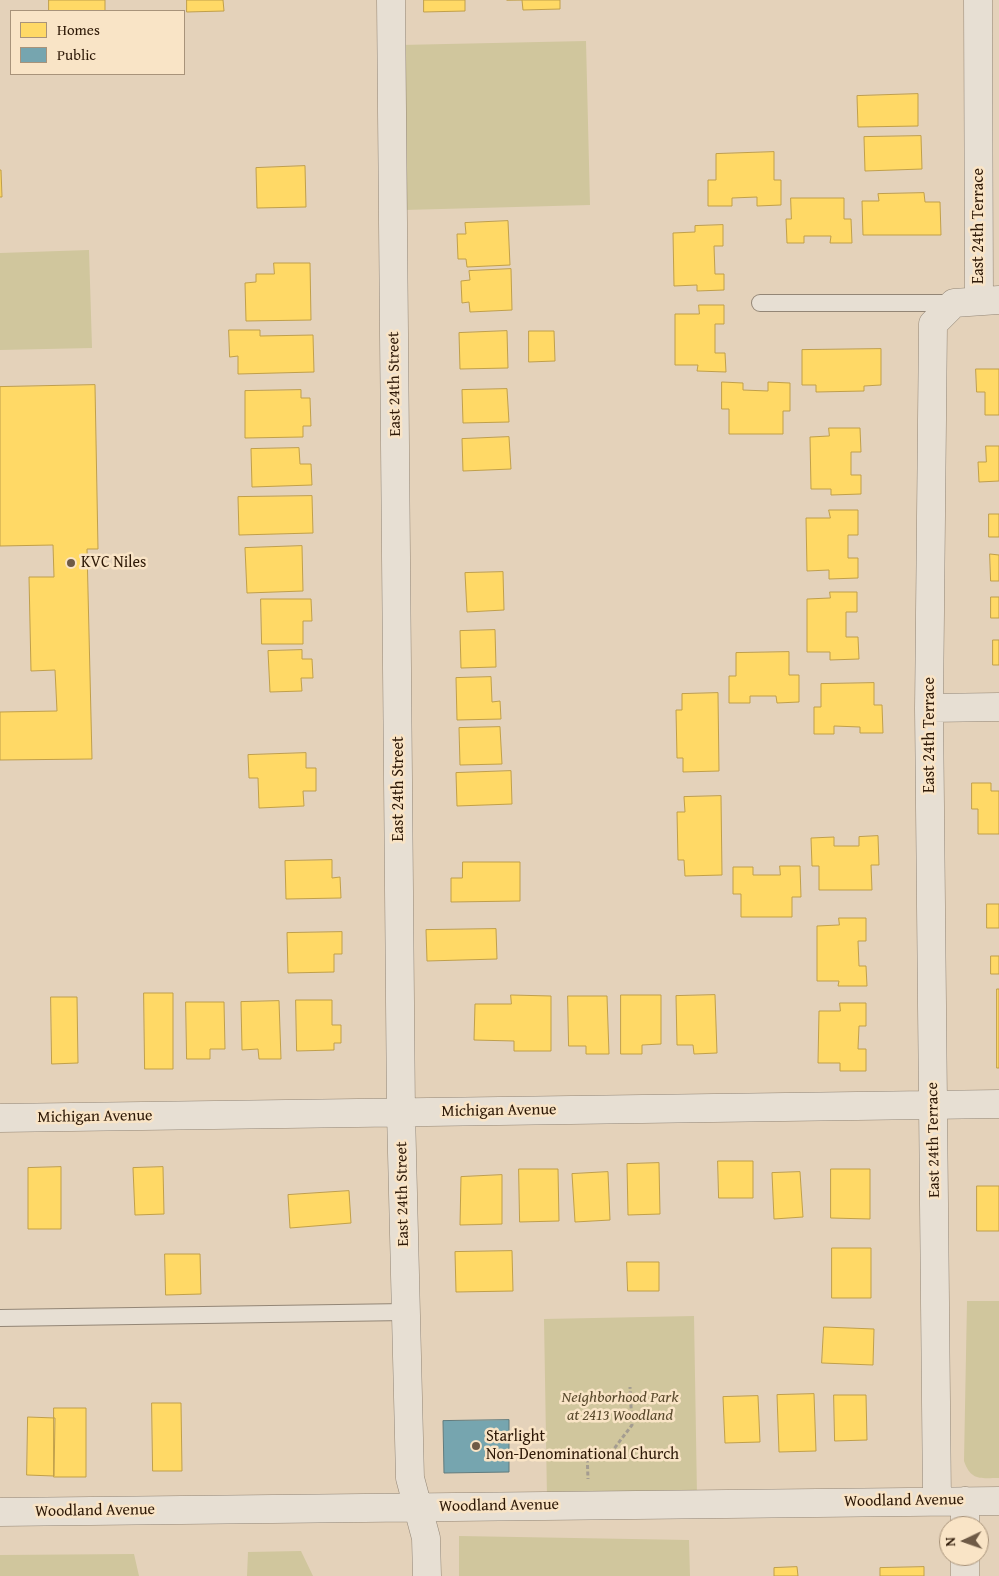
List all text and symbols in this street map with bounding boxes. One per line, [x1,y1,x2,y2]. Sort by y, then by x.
legend [10,10,185,75]
text: Homes [57,19,100,40]
text: Public [57,44,96,65]
street label: East 24th Terrace [969,168,989,284]
street label: East 24th Street [384,331,406,437]
place label: KVC Niles [81,553,146,573]
marker: KVC Niles [65,557,77,569]
street label: East 24th Terrace [920,677,940,793]
street label: East 24th Street [389,736,409,842]
street label: East 24th Terrace [923,1082,945,1198]
street label: Michigan Avenue [441,1100,557,1122]
street label: Michigan Avenue [37,1106,153,1128]
street label: East 24th Street [392,1141,414,1247]
park label: Neighborhood Park at 2413 Woodland [561,1388,679,1426]
place label: Starlight Non-Denominational Church [486,1427,679,1465]
marker: Starlight Non-Denominational Church [470,1440,482,1452]
street label: Woodland Avenue [844,1490,964,1512]
street label: Woodland Avenue [439,1495,559,1517]
street label: Woodland Avenue [35,1500,155,1522]
north arrow [939,1516,989,1566]
text: N [940,1537,960,1547]

